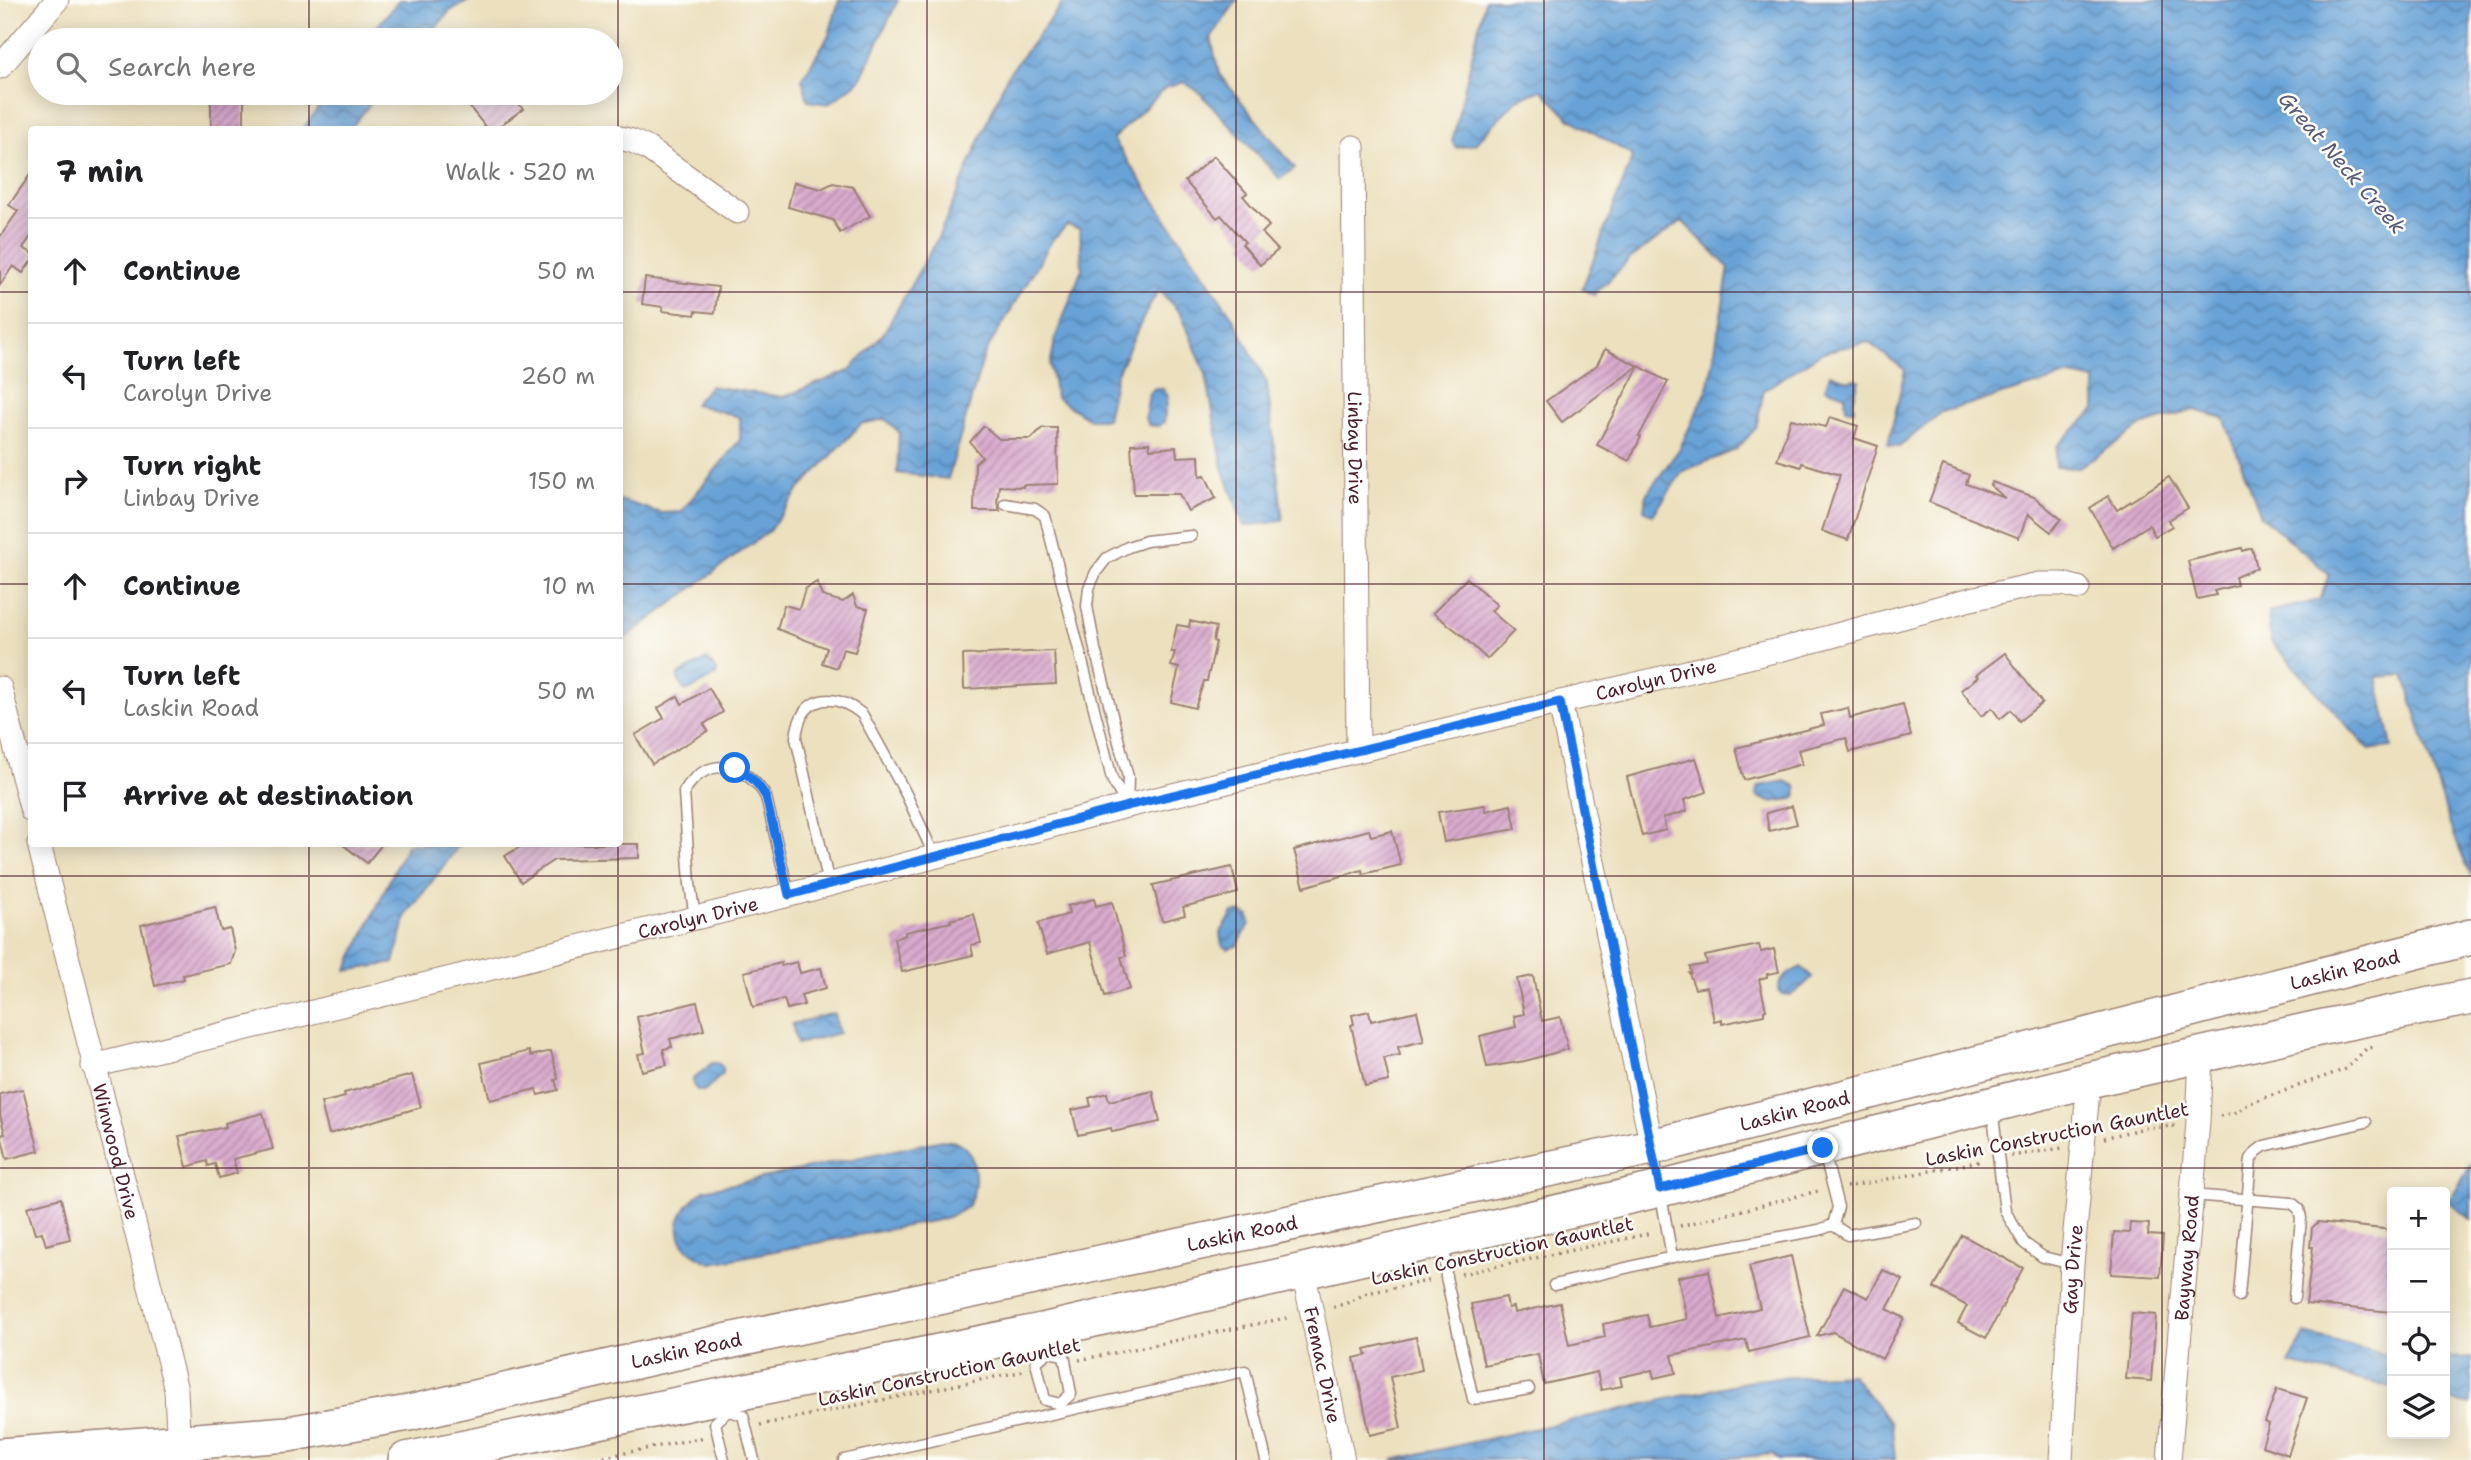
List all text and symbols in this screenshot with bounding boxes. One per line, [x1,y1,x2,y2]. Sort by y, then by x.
search box [28,28,623,105]
icon: search [52,48,90,86]
text: Search here [108,49,257,84]
water label: Great Neck Creek [2272,86,2412,240]
text: 7 min [56,151,143,192]
text: Walk · 520 m [445,157,595,187]
icon: ahead [56,252,94,290]
text: Continue [123,253,241,288]
text: 50 m [537,256,595,286]
text: Turn left [123,343,240,378]
icon: left [56,357,94,395]
text: 260 m [521,361,595,391]
text: Carolyn Drive [123,378,272,408]
street label: Linbay Drive [1343,391,1368,505]
text: Turn right [123,448,261,483]
icon: right [56,462,94,500]
text: 150 m [528,466,595,496]
text: Linbay Drive [123,483,260,513]
icon: ahead [56,567,94,605]
text: Continue [123,568,241,603]
text: 10 m [542,571,595,601]
street label: Carolyn Drive [1593,653,1719,706]
text: Turn left [123,658,240,693]
icon: left [56,672,94,710]
text: 50 m [537,676,595,706]
text: Laskin Road [123,693,259,723]
route start [719,752,750,783]
icon: arrive [56,777,94,815]
text: Arrive at destination [123,778,413,813]
street label: Carolyn Drive [635,891,761,944]
street label: Laskin Road [2287,943,2402,995]
street label: Winwood Drive [87,1081,145,1222]
street label: Laskin Road [1737,1084,1852,1137]
street label: Laskin Construction Gauntlet [1923,1096,2191,1172]
route end [1807,1132,1838,1163]
map controls [2387,1187,2450,1439]
button: + [2387,1187,2450,1250]
street label: Bayway Road [2169,1194,2204,1322]
street label: Laskin Road [1184,1209,1300,1257]
street label: Laskin Construction Gauntlet [1368,1211,1636,1291]
street label: Gay Drive [2057,1223,2088,1315]
button: − [2387,1250,2450,1313]
street label: Fremac Drive [1298,1304,1347,1426]
button: locate [2387,1313,2450,1376]
street label: Laskin Road [629,1326,744,1374]
street label: Laskin Construction Gauntlet [815,1332,1083,1412]
button: layers [2387,1376,2450,1439]

